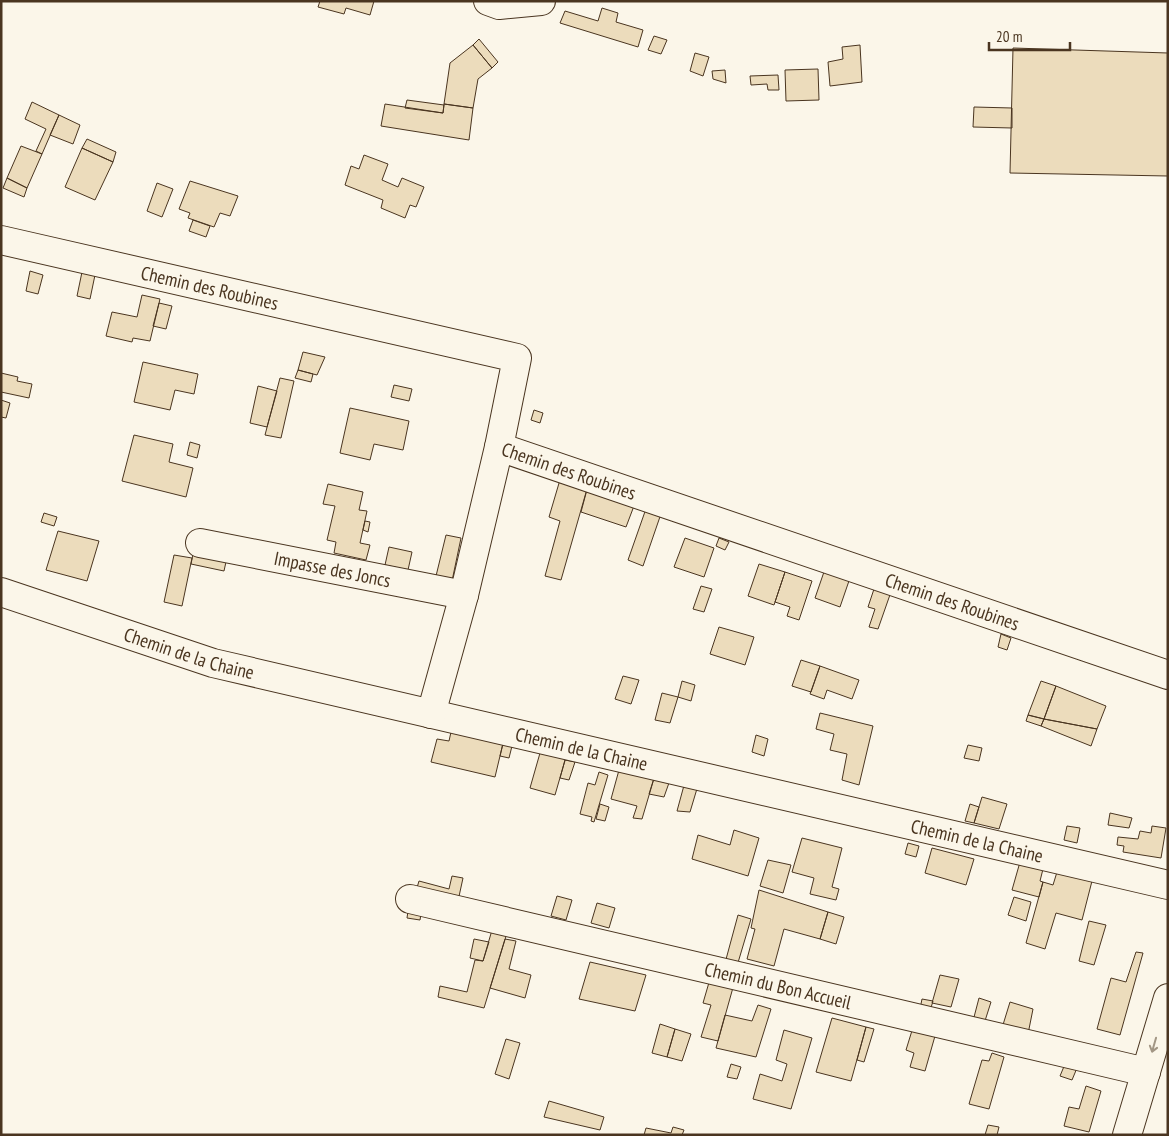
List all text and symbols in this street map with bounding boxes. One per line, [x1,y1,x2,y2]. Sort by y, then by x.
scale bar [989,20,1070,52]
text: 20 m [996,27,1022,46]
street label: Chemin des Roubines [139,260,281,315]
street label: Chemin des Roubines [499,437,639,505]
street label: Impasse des Joncs [272,546,393,592]
street label: Chemin des Roubines [882,568,1023,635]
street label: Chemin de la Chaine [121,622,257,684]
street label: Chemin de la Chaine [513,722,650,776]
street label: Chemin de la Chaine [909,814,1046,868]
street label: Chemin du Bon Accueil [702,957,854,1014]
one-way arrow [1148,1036,1158,1052]

